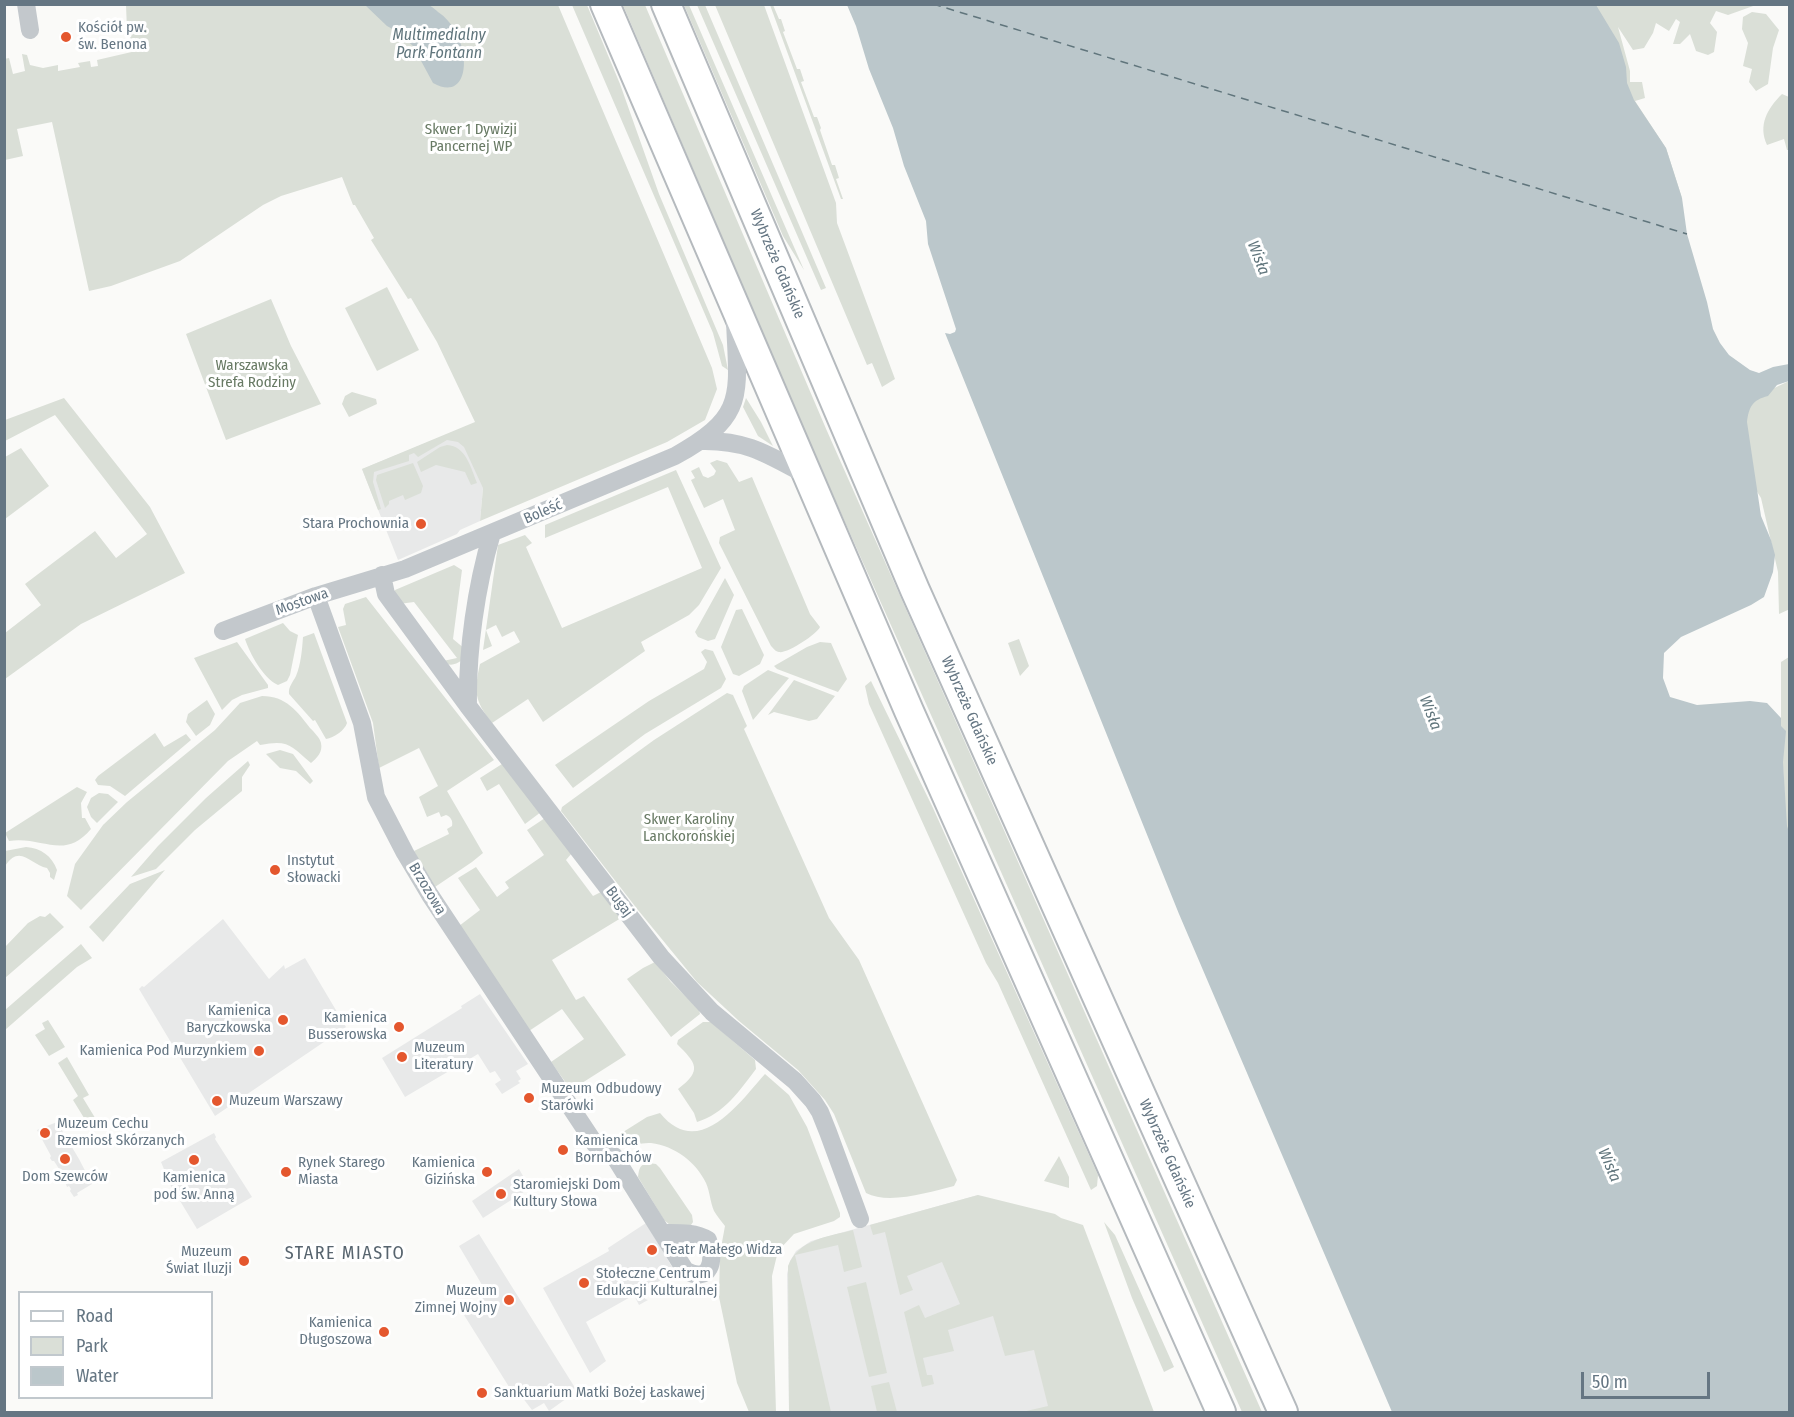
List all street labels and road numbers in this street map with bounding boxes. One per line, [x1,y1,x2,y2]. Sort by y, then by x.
street label: Wybrzeże Gdańskie [746,206,808,322]
street label: Boleść [521,496,565,528]
street label: Mostowa [273,584,331,620]
street label: Wybrzeże Gdańskie [937,654,1001,768]
street label: Brzozowa [404,860,450,918]
street label: Bugaj [602,883,636,921]
street label: Wybrzeże Gdańskie [1135,1097,1199,1211]

